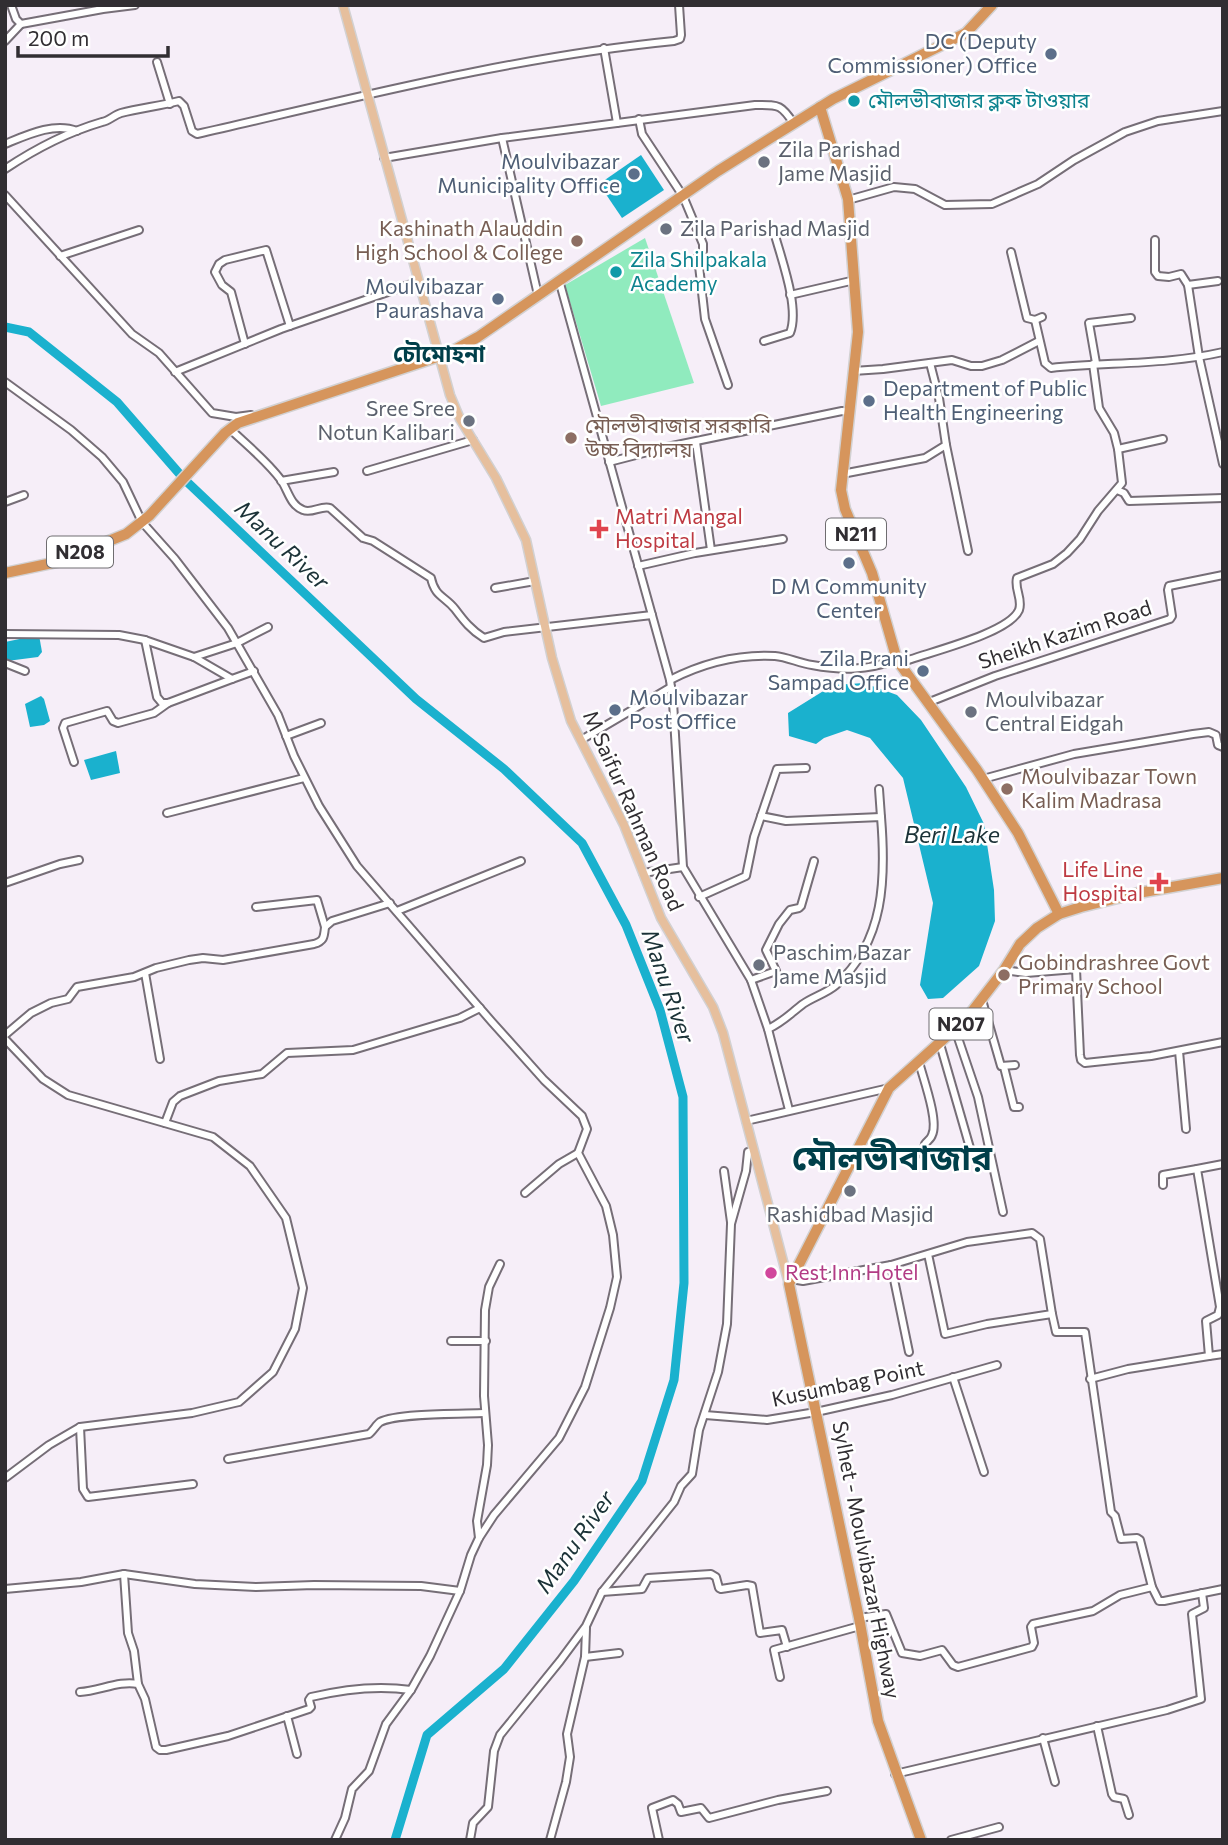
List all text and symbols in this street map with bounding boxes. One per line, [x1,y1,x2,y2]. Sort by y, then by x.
scale bar [18,14,168,58]
text: 200 m [28,25,89,50]
place label: DC (Deputy Commissioner) Office [827,28,1037,77]
marker: DC (Deputy Commissioner) Office [1043,46,1059,62]
place label: মৌলভীবাজার ক্লক টাওয়ার [868,87,1090,112]
marker: মৌলভীবাজার ক্লক টাওয়ার [846,93,862,109]
place label: Zila Parishad Jame Masjid [778,136,900,185]
place label: Moulvibazar Municipality Office [437,148,620,197]
marker: Zila Parishad Jame Masjid [756,154,772,170]
marker: Moulvibazar Municipality Office [626,166,642,182]
place label: Kashinath Alauddin High School & College [355,215,563,264]
place label: Zila Parishad Masjid [680,215,870,240]
marker: Zila Parishad Masjid [658,221,674,237]
marker: Kashinath Alauddin High School & College [569,233,585,249]
place label: Zila Shilpakala Academy [630,246,767,295]
marker: Zila Shilpakala Academy [608,264,624,280]
place label: Moulvibazar Paurashava [365,273,484,322]
marker: Moulvibazar Paurashava [490,291,506,307]
district label: চৌমোহনা [393,339,485,367]
place label: Department of Public Health Engineering [883,375,1087,424]
marker: Department of Public Health Engineering [861,393,877,409]
place label: Sree Sree Notun Kalibari [317,395,455,444]
place label: মৌলভীবাজার সরকারি উচ্চ বিদ্যালয় [584,412,772,461]
marker: Sree Sree Notun Kalibari [461,413,477,429]
marker: মৌলভীবাজার সরকারি উচ্চ বিদ্যালয় [563,430,579,446]
water label: Manu River [230,494,336,595]
place label: Matri Mangal Hospital [615,503,743,552]
marker: Matri Mangal Hospital [589,519,609,539]
road number: N211 [826,519,886,550]
road number: N208 [47,537,113,568]
marker: D M Community Center [841,555,857,571]
place label: D M Community Center [771,573,927,622]
street label: Sheikh Kazim Road [975,594,1154,673]
place label: Zila Prani Sampad Office [768,645,909,694]
marker: Zila Prani Sampad Office [915,663,931,679]
place label: Moulvibazar Post Office [629,684,748,733]
place label: Moulvibazar Central Eidgah [985,686,1124,735]
marker: Moulvibazar Post Office [607,702,623,718]
marker: Moulvibazar Central Eidgah [963,704,979,720]
street label: M Saifur Rahman Road [579,706,690,914]
place label: Moulvibazar Town Kalim Madrasa [1021,763,1197,812]
marker: Moulvibazar Town Kalim Madrasa [999,781,1015,797]
water label: Beri Lake [904,820,1000,848]
place label: Life Line Hospital [1062,856,1143,905]
marker: Life Line Hospital [1149,872,1169,892]
water label: Manu River [636,925,702,1047]
place label: Paschim Bazar Jame Masjid [773,939,911,988]
place label: Gobindrashree Govt Primary School [1018,949,1210,998]
marker: Paschim Bazar Jame Masjid [751,957,767,973]
marker: Gobindrashree Govt Primary School [996,967,1012,983]
road number: N207 [930,1008,992,1040]
district label: মৌলভীবাজার [792,1134,993,1177]
marker: Rashidbad Masjid [842,1183,858,1199]
place label: Rashidbad Masjid [767,1201,933,1226]
place label: Rest Inn Hotel [785,1259,919,1284]
marker: Rest Inn Hotel [763,1265,779,1281]
street label: Kusumbag Point [769,1354,926,1411]
street label: Sylhet - Moulvibazar Highway [828,1419,907,1701]
water label: Manu River [529,1484,620,1598]

